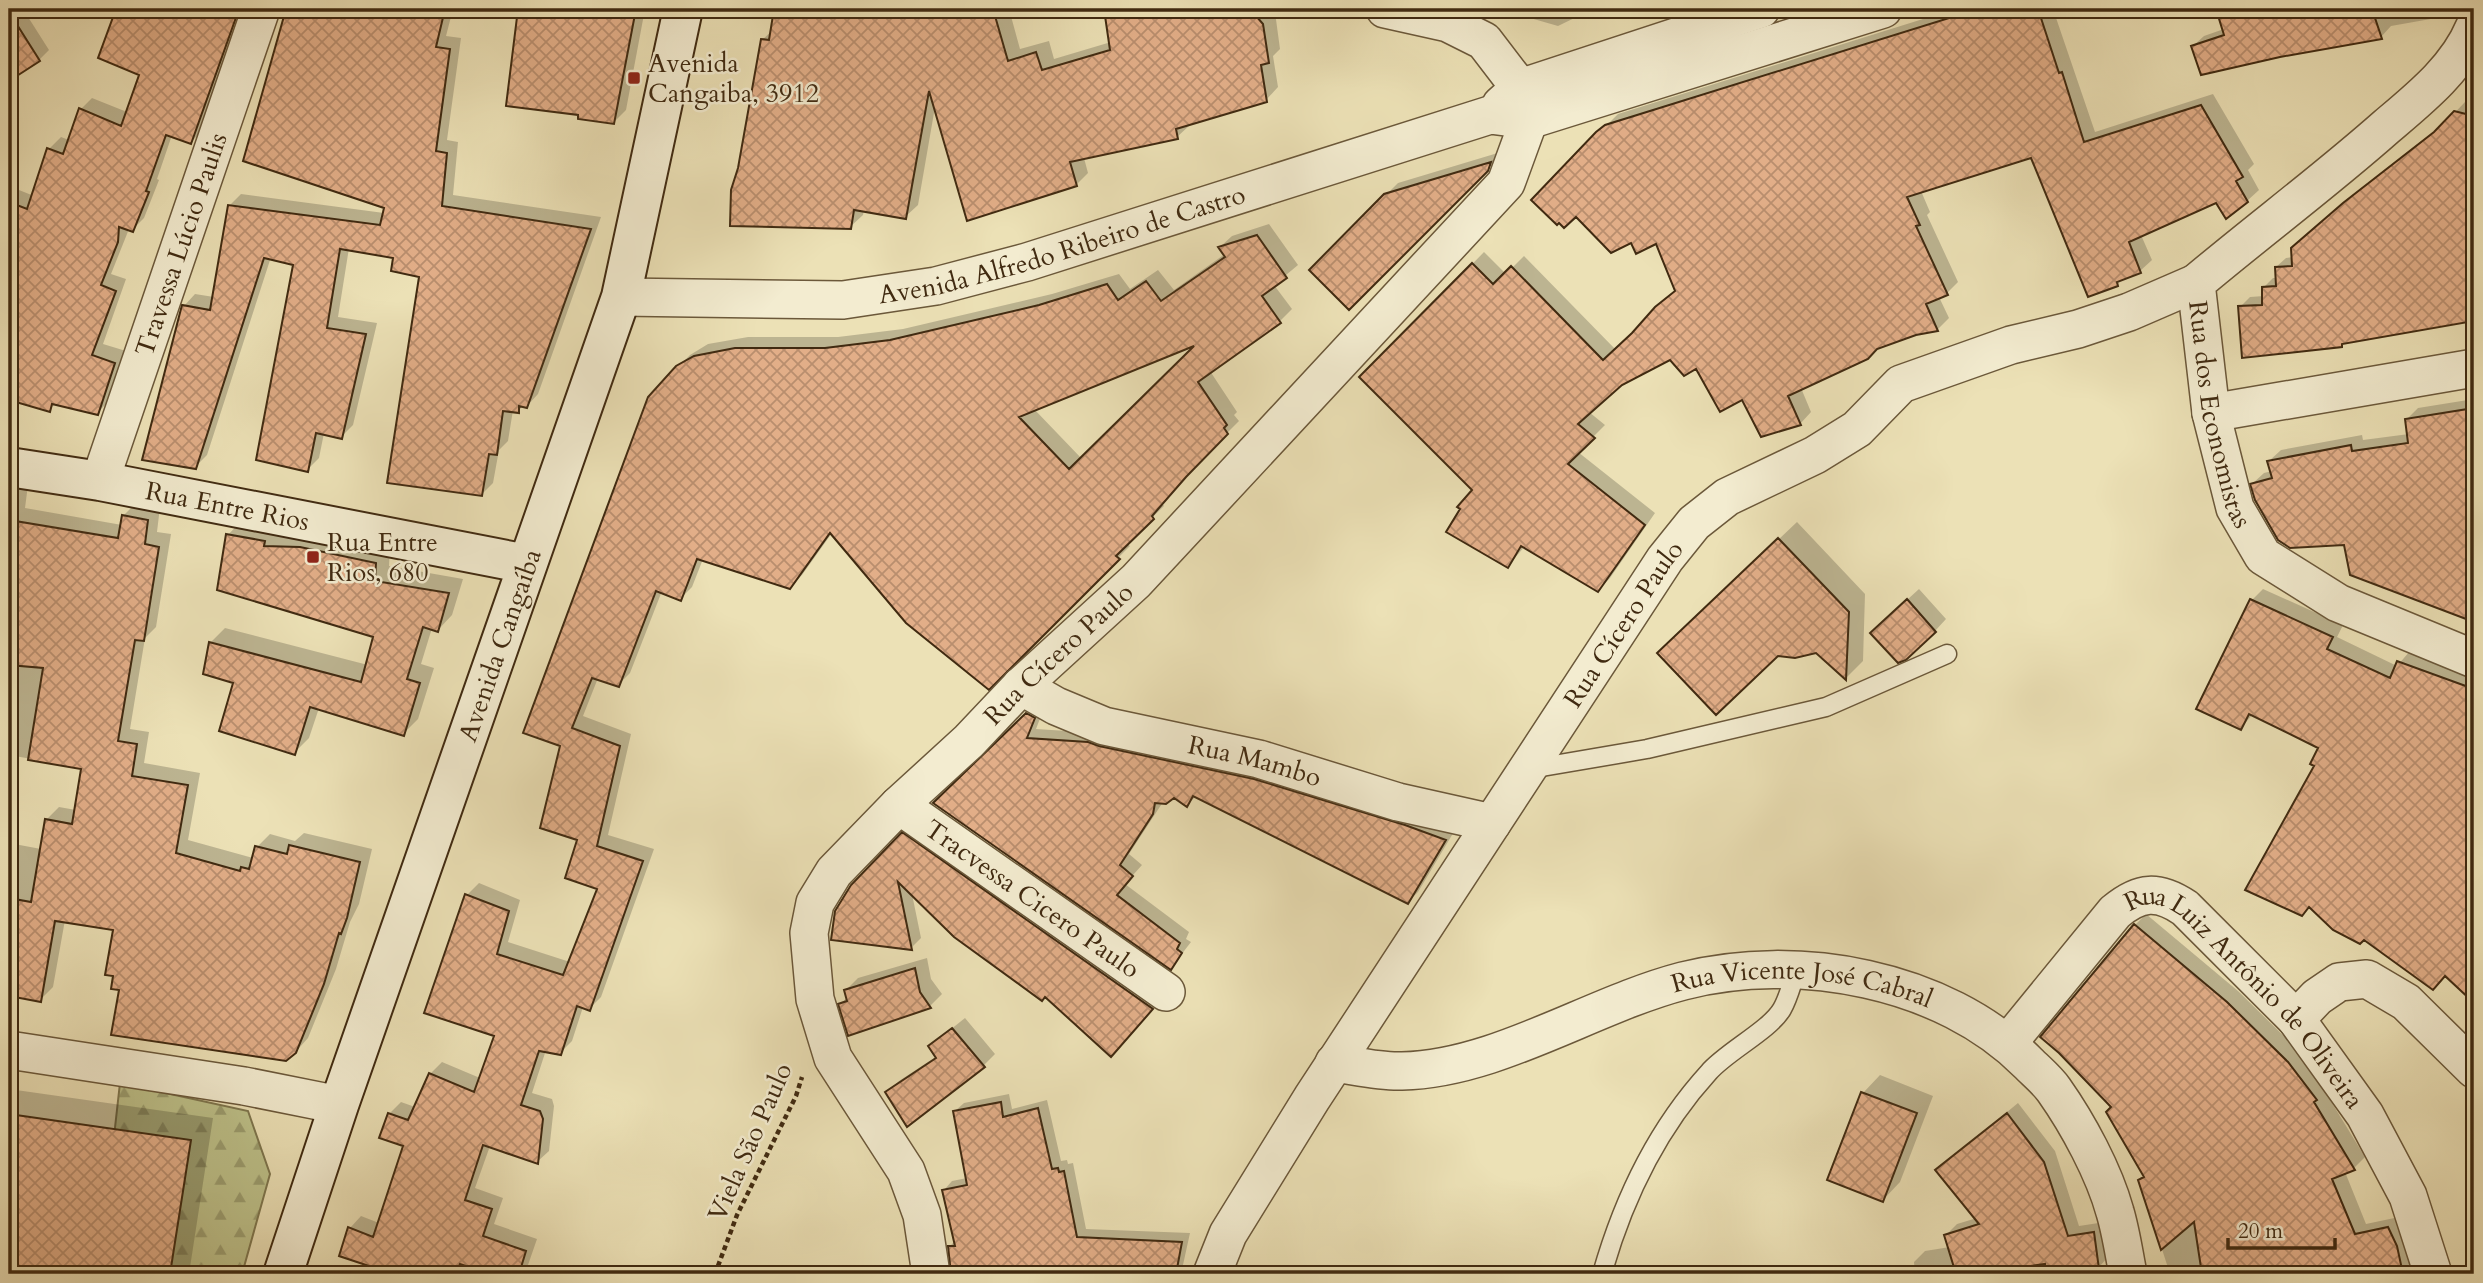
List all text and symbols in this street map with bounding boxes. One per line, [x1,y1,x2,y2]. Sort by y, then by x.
place label: Avenida Cangaiba, 3912 [648,46,819,111]
marker: Avenida Cangaiba, 3912 [626,70,642,86]
street label: Travessa Lúcio Paulis [126,128,235,361]
street label: Avenida Alfredo Ribeiro de Castro [876,176,1249,312]
street label: Rua dos Economistas [2181,299,2260,534]
street label: Rua Entre Rios [143,473,312,539]
place label: Rua Entre Rios, 680 [327,525,438,590]
street label: Rua Cícero Paulo [1555,533,1691,714]
street label: Avenida Cangaíba [450,544,549,746]
marker: Rua Entre Rios, 680 [305,549,321,565]
street label: Rua Cícero Paulo [976,575,1141,733]
street label: Rua Mambo [1185,727,1326,795]
street label: Tracvessa Cicero Paulo [918,811,1147,986]
street label: Rua Luiz Antônio de Oliveira [2118,877,2372,1115]
street label: Rua Vicente José Cabral [1667,952,1939,1016]
street label: Viela São Paulo [699,1057,801,1227]
scale bar [2228,1206,2334,1250]
text: 20 m [2238,1217,2283,1246]

